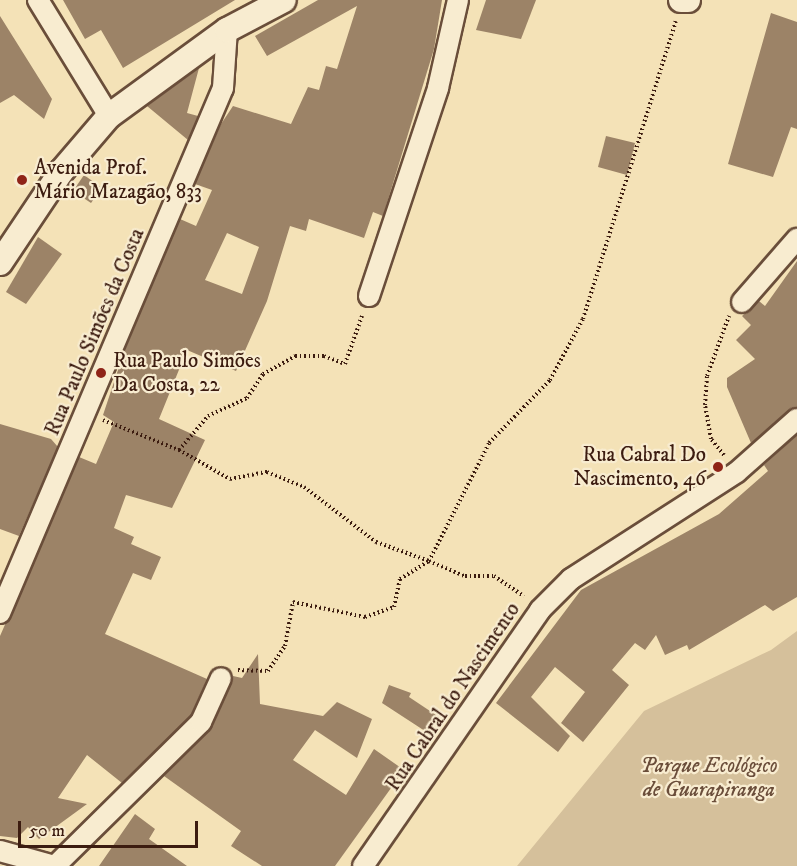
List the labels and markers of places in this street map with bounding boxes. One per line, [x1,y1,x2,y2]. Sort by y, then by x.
place label: Avenida Prof. Mário Mazagão, 833 [34,155,202,205]
marker: Avenida Prof. Mário Mazagão, 833 [15,173,29,187]
place label: Rua Paulo Simões Da Costa, 22 [113,348,261,398]
marker: Rua Paulo Simões Da Costa, 22 [94,366,108,380]
place label: Rua Cabral Do Nascimento, 46 [573,442,706,492]
marker: Rua Cabral Do Nascimento, 46 [711,460,725,474]

